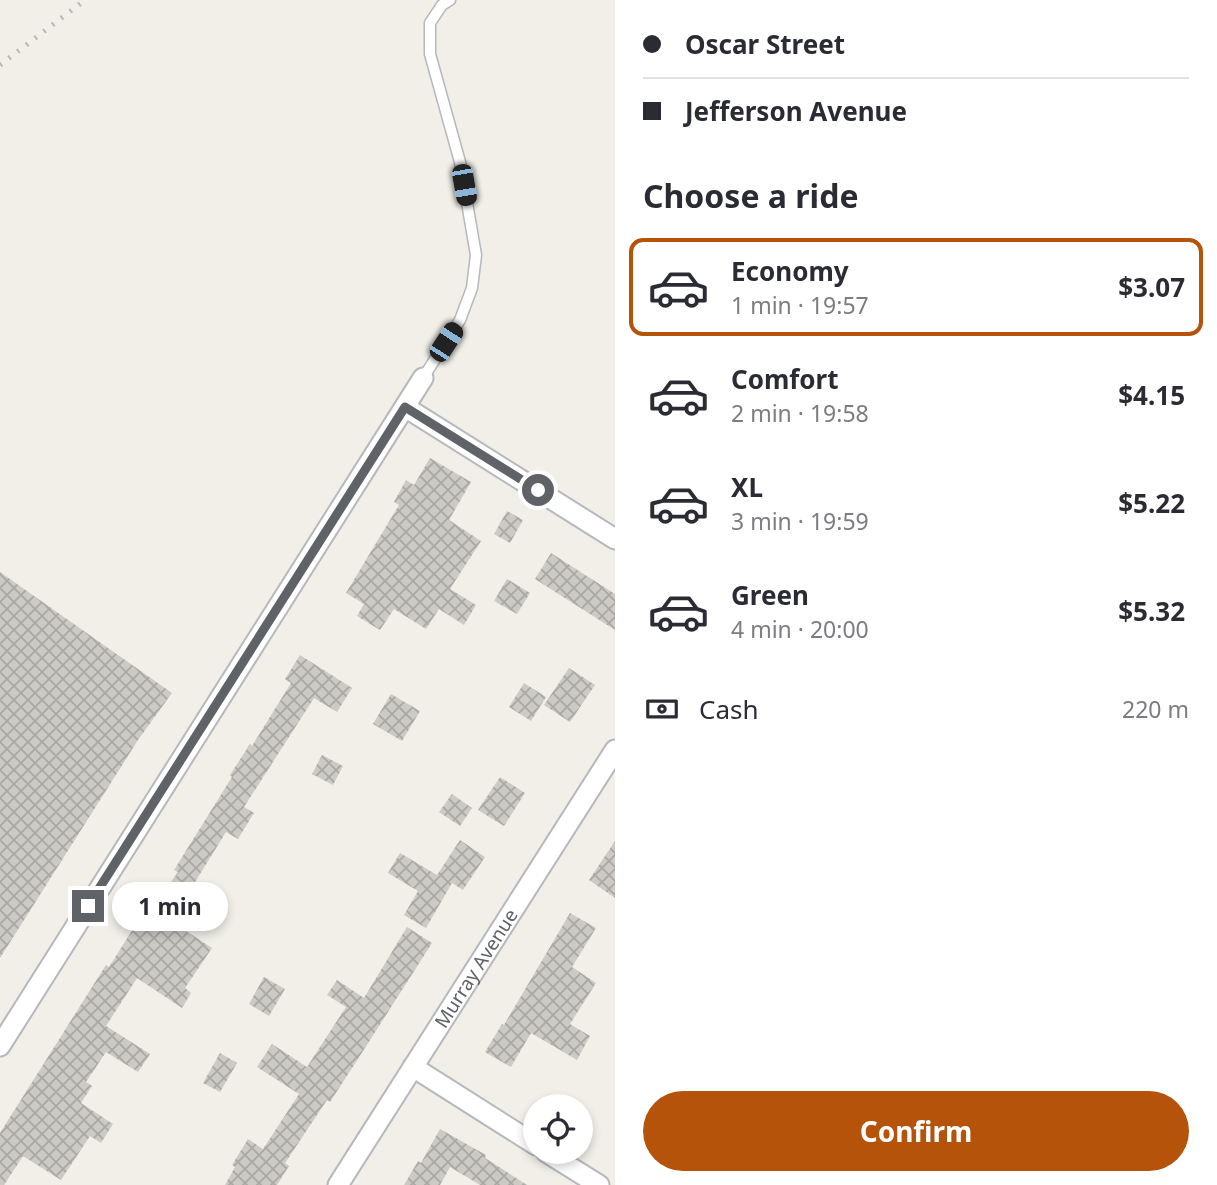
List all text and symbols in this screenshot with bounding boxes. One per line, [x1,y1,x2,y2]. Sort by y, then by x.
text: Oscar Street [685,26,845,62]
text: Jefferson Avenue [685,93,907,129]
car [451,162,478,208]
text: Choose a ride [643,174,859,217]
text: Economy [731,253,849,289]
icon: car [647,256,710,319]
text: $3.07 [1118,269,1185,305]
text: 1 min · 19:57 [731,289,869,321]
car [426,319,467,365]
text: Comfort [731,361,839,397]
icon: car [647,364,710,427]
text: $4.15 [1118,377,1185,413]
text: 2 min · 19:58 [731,397,869,429]
text: XL [731,469,763,505]
icon: car [647,472,710,535]
route start [522,474,554,506]
text: $5.22 [1118,485,1185,521]
text: 3 min · 19:59 [731,505,869,537]
text: Green [731,577,809,613]
icon: car [647,580,710,643]
text: $5.32 [1118,593,1185,629]
text: 4 min · 20:00 [731,613,869,645]
icon: cash [643,690,681,728]
text: Cash [699,691,759,727]
text: 220 m [1122,693,1189,725]
callout: 1 min [112,881,228,930]
route end [72,890,104,922]
text: 1 min [138,890,202,922]
street label: Murray Avenue [428,904,524,1033]
button: Confirm [643,1091,1189,1171]
map controls [523,1094,593,1164]
button: locate [523,1094,593,1164]

